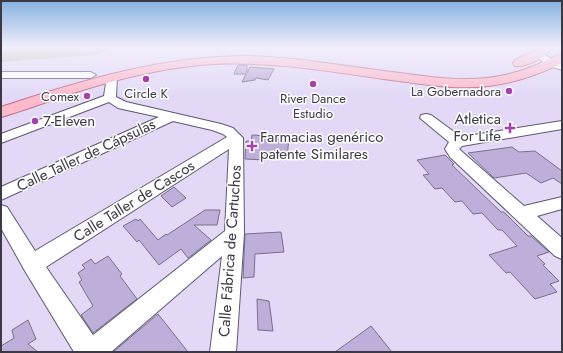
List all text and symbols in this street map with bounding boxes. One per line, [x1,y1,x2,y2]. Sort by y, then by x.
marker: Circle K [141,74,151,84]
marker: River Dance Estudio [308,79,318,89]
place label: La Gobernadora [411,82,501,101]
place label: Circle K [124,84,168,103]
marker: La Gobernadora [504,86,514,96]
place label: Comex [41,87,80,106]
place label: River Dance Estudio [280,89,346,123]
marker: Comex [82,91,92,101]
place label: Atletica For Life [453,108,501,147]
place label: 7-Eleven [43,110,95,132]
street label: Calle Taller de Cápsulas [13,113,159,197]
marker: 7-Eleven [30,116,40,126]
marker: Atletica For Life [504,122,516,134]
place label: Farmacias genérico patente Similares [260,126,383,165]
marker: Farmacias genérico patente Similares [247,141,257,151]
street label: Calle Taller de Cascos [69,155,199,247]
street label: Calle Fábrica de Cartuchos [213,164,247,338]

